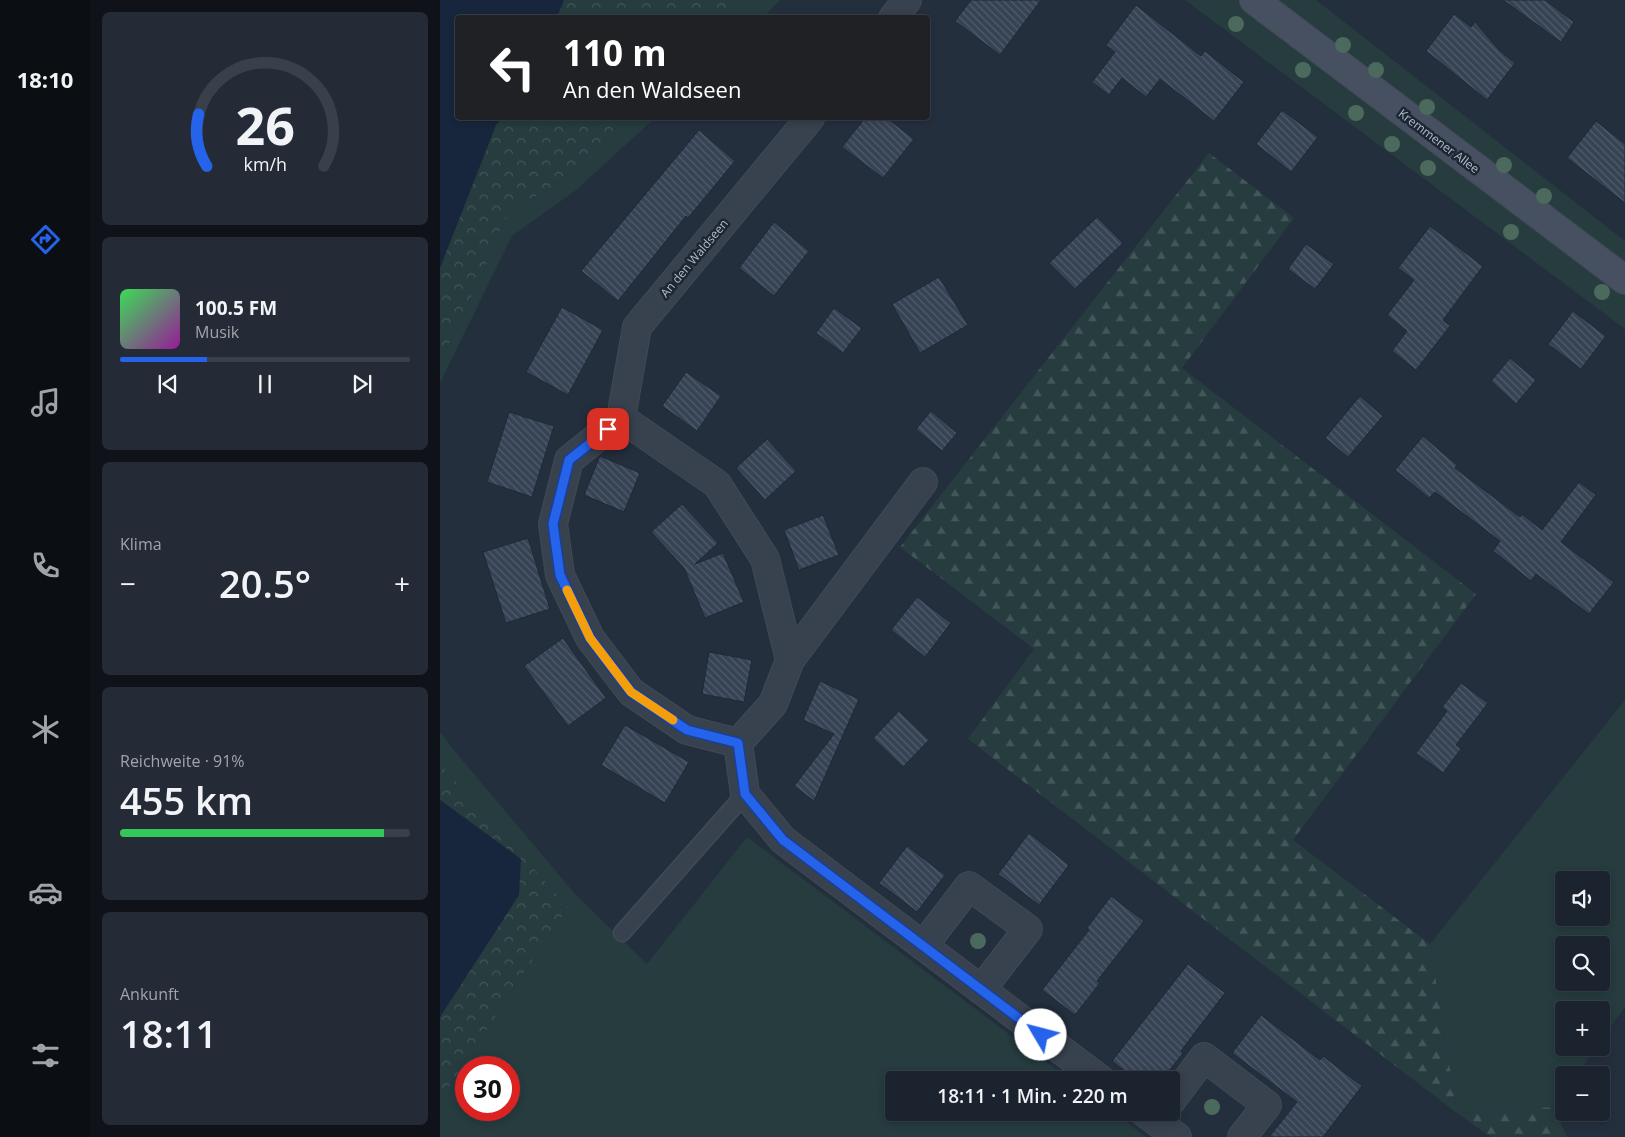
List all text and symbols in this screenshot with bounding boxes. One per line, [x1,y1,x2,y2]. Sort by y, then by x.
text: 110 m [563,29,667,76]
icon: left [480,35,545,100]
text: 18:10 [17,64,73,94]
text: An den Waldseen [563,74,741,104]
text: 26 [235,89,295,160]
street label: Kremmener Allee [1395,105,1483,177]
text: km/h [243,152,287,176]
street label: An den Waldseen [656,215,732,301]
icon: directions [28,222,63,257]
text: 100.5 FM [195,295,277,321]
text: Musik [195,321,239,343]
icon: previous [154,370,182,398]
icon: pause [251,370,279,398]
icon: next [348,370,376,398]
icon: music [28,385,63,420]
pin [587,408,629,450]
icon: arrive [594,415,622,443]
text: Klima [120,533,162,555]
icon: phone [28,548,63,583]
text: 20.5° [219,557,311,609]
text: − [120,564,136,602]
text: + [394,564,410,602]
icon: climate [28,712,63,747]
text: Reichweite · 91% [120,750,245,772]
text: 455 km [120,774,253,826]
map controls [1555,871,1610,1121]
button: sound [1555,871,1610,926]
icon: car [28,875,63,910]
button: search [1555,936,1610,991]
text: Ankunft [120,983,179,1005]
button: + [1555,1001,1610,1056]
text: 18:11 [120,1007,217,1059]
position arrow [1014,1008,1066,1060]
icon: filters [28,1038,63,1073]
speed limit sign: 30 [455,1056,520,1121]
button: − [1555,1066,1610,1121]
text: 18:11 · 1 Min. · 220 m [937,1083,1128,1109]

